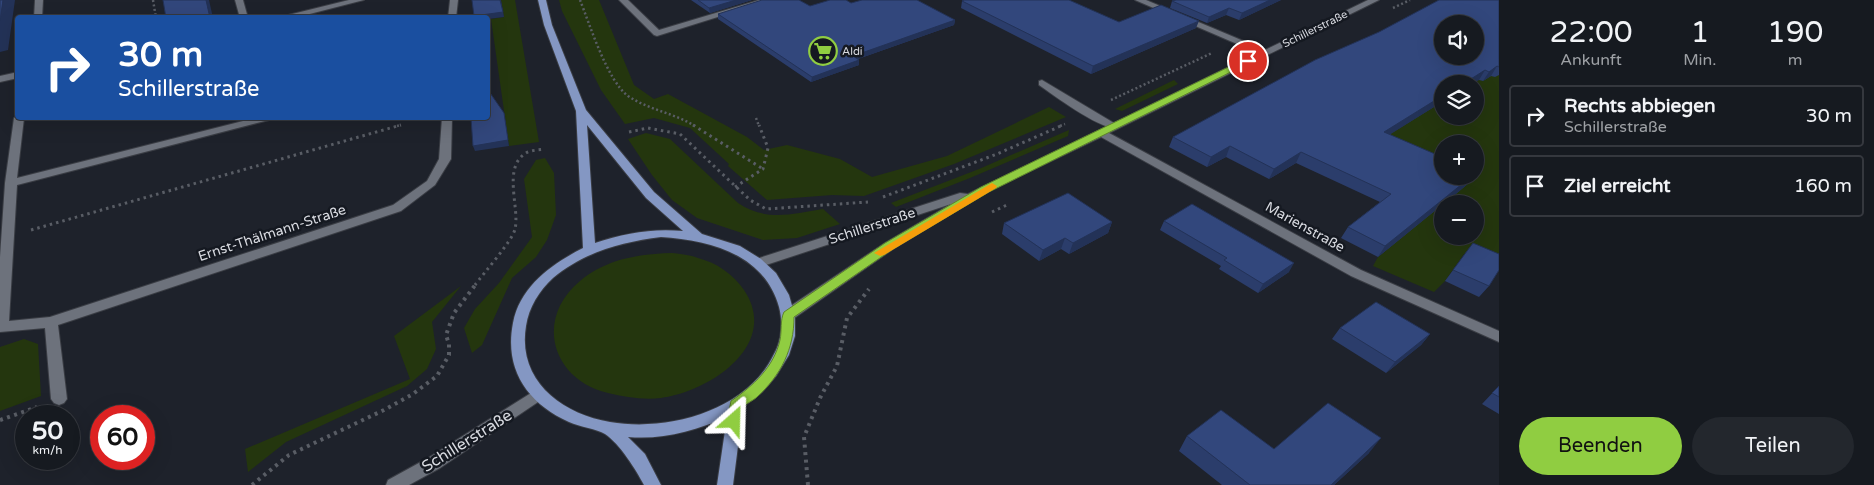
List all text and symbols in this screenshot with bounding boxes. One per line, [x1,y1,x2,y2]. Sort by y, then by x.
street label: Schillerstraße [1280,8,1350,50]
text: 22:00 [1550,14,1633,51]
text: 1 [1690,14,1709,51]
text: 190 [1767,14,1823,51]
map controls [1434,15,1484,245]
button: sound [1434,15,1484,65]
text: 30 m [118,34,203,76]
icon: right [35,35,100,100]
supermarket icon: Aldi [808,36,838,66]
pin [1227,40,1269,82]
place label: Aldi [842,45,863,58]
icon: arrive [1234,47,1262,75]
text: Ankunft [1560,50,1622,70]
text: Min. [1683,50,1716,70]
text: m [1788,50,1803,70]
button: layers [1434,75,1484,125]
text: Schillerstraße [118,76,259,102]
text: Rechts abbiegen [1564,95,1716,117]
icon: right [1521,102,1549,130]
text: 30 m [1806,105,1852,127]
text: Schillerstraße [1564,117,1667,137]
button: + [1434,135,1484,185]
icon: arrive [1521,172,1549,200]
text: Ziel erreicht [1564,175,1671,197]
text: 160 m [1794,175,1852,197]
button: − [1434,195,1484,245]
street label: Marienstraße [1262,198,1348,256]
street label: Ernst-Thälmann-Straße [196,201,348,265]
street label: Schillerstraße [827,204,918,248]
position arrow [707,394,759,446]
speed limit sign: 60 [90,405,155,470]
street label: Schillerstraße [418,405,516,477]
text: 50 [32,416,63,446]
button: Beenden [1519,417,1682,475]
button: Teilen [1692,417,1854,475]
text: km/h [32,443,63,457]

